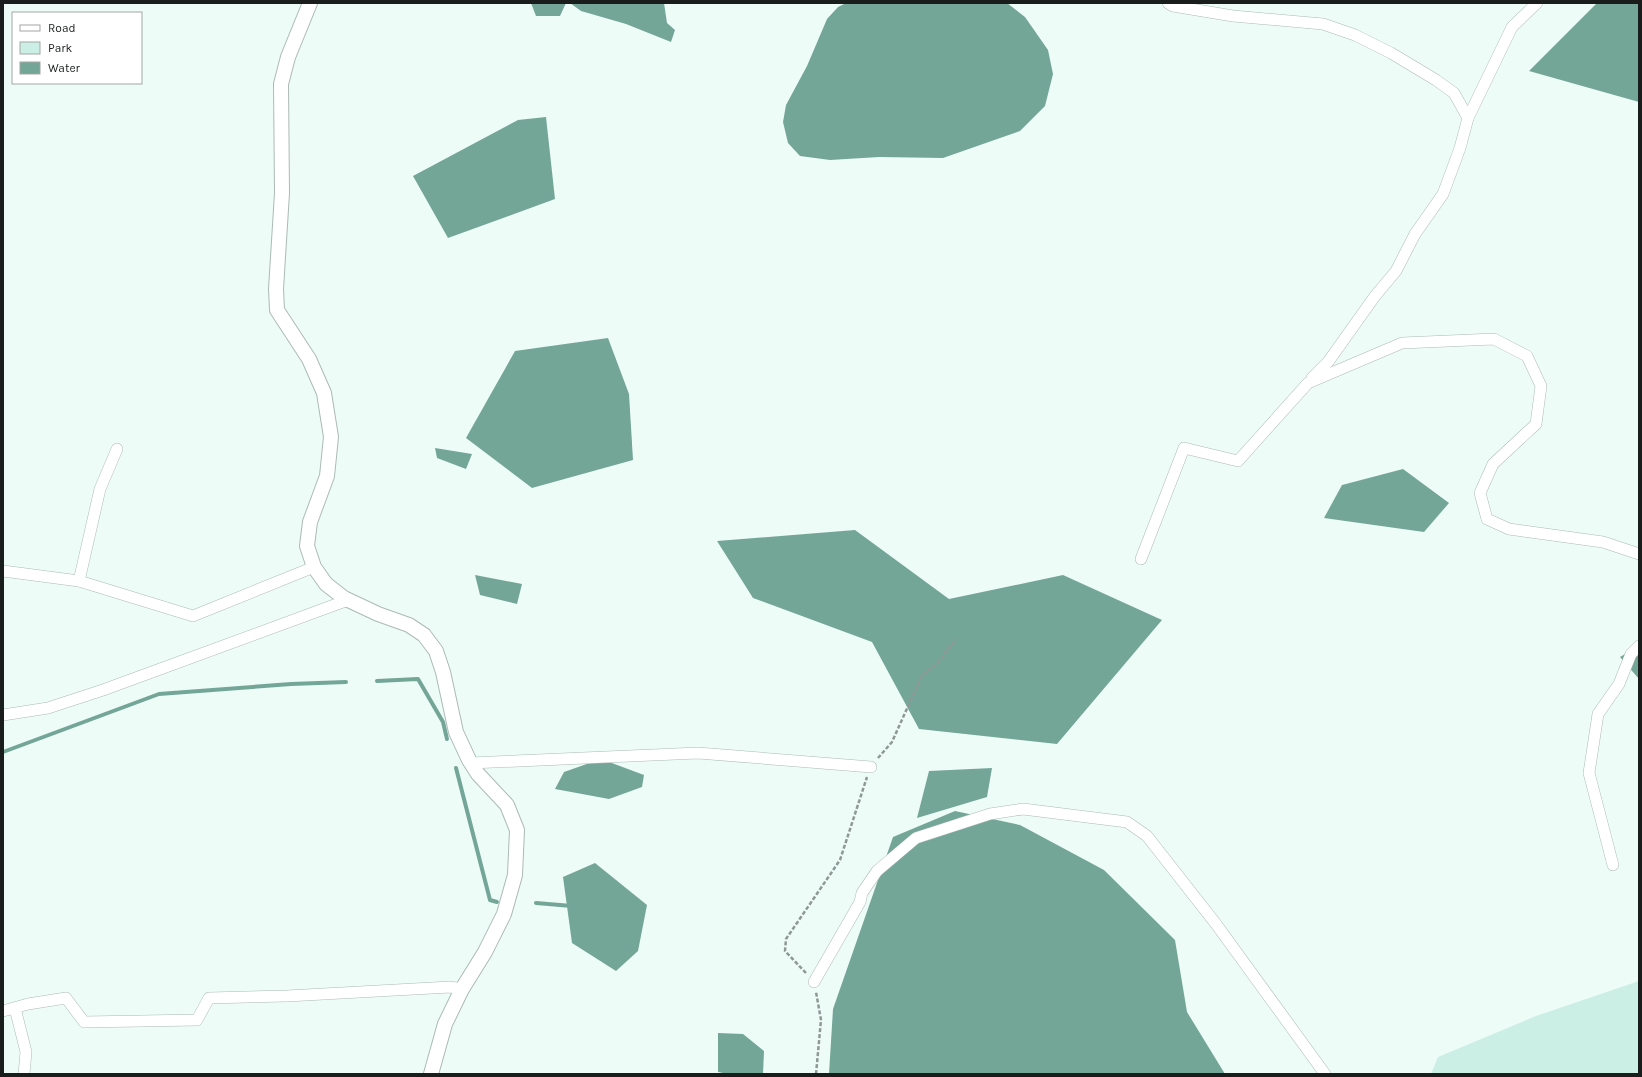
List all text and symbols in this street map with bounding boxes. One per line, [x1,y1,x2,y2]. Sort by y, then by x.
legend [12,12,142,84]
text: Road [48,21,76,35]
text: Park [48,41,73,55]
text: Water [48,61,81,75]

